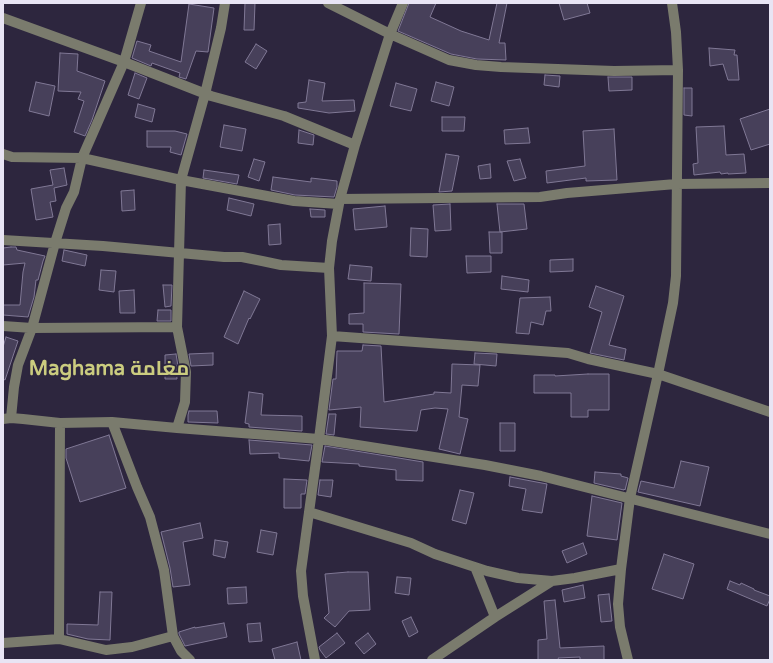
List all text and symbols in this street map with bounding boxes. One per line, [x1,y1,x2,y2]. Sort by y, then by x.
district label: Maghama مغامة [29,358,189,382]

